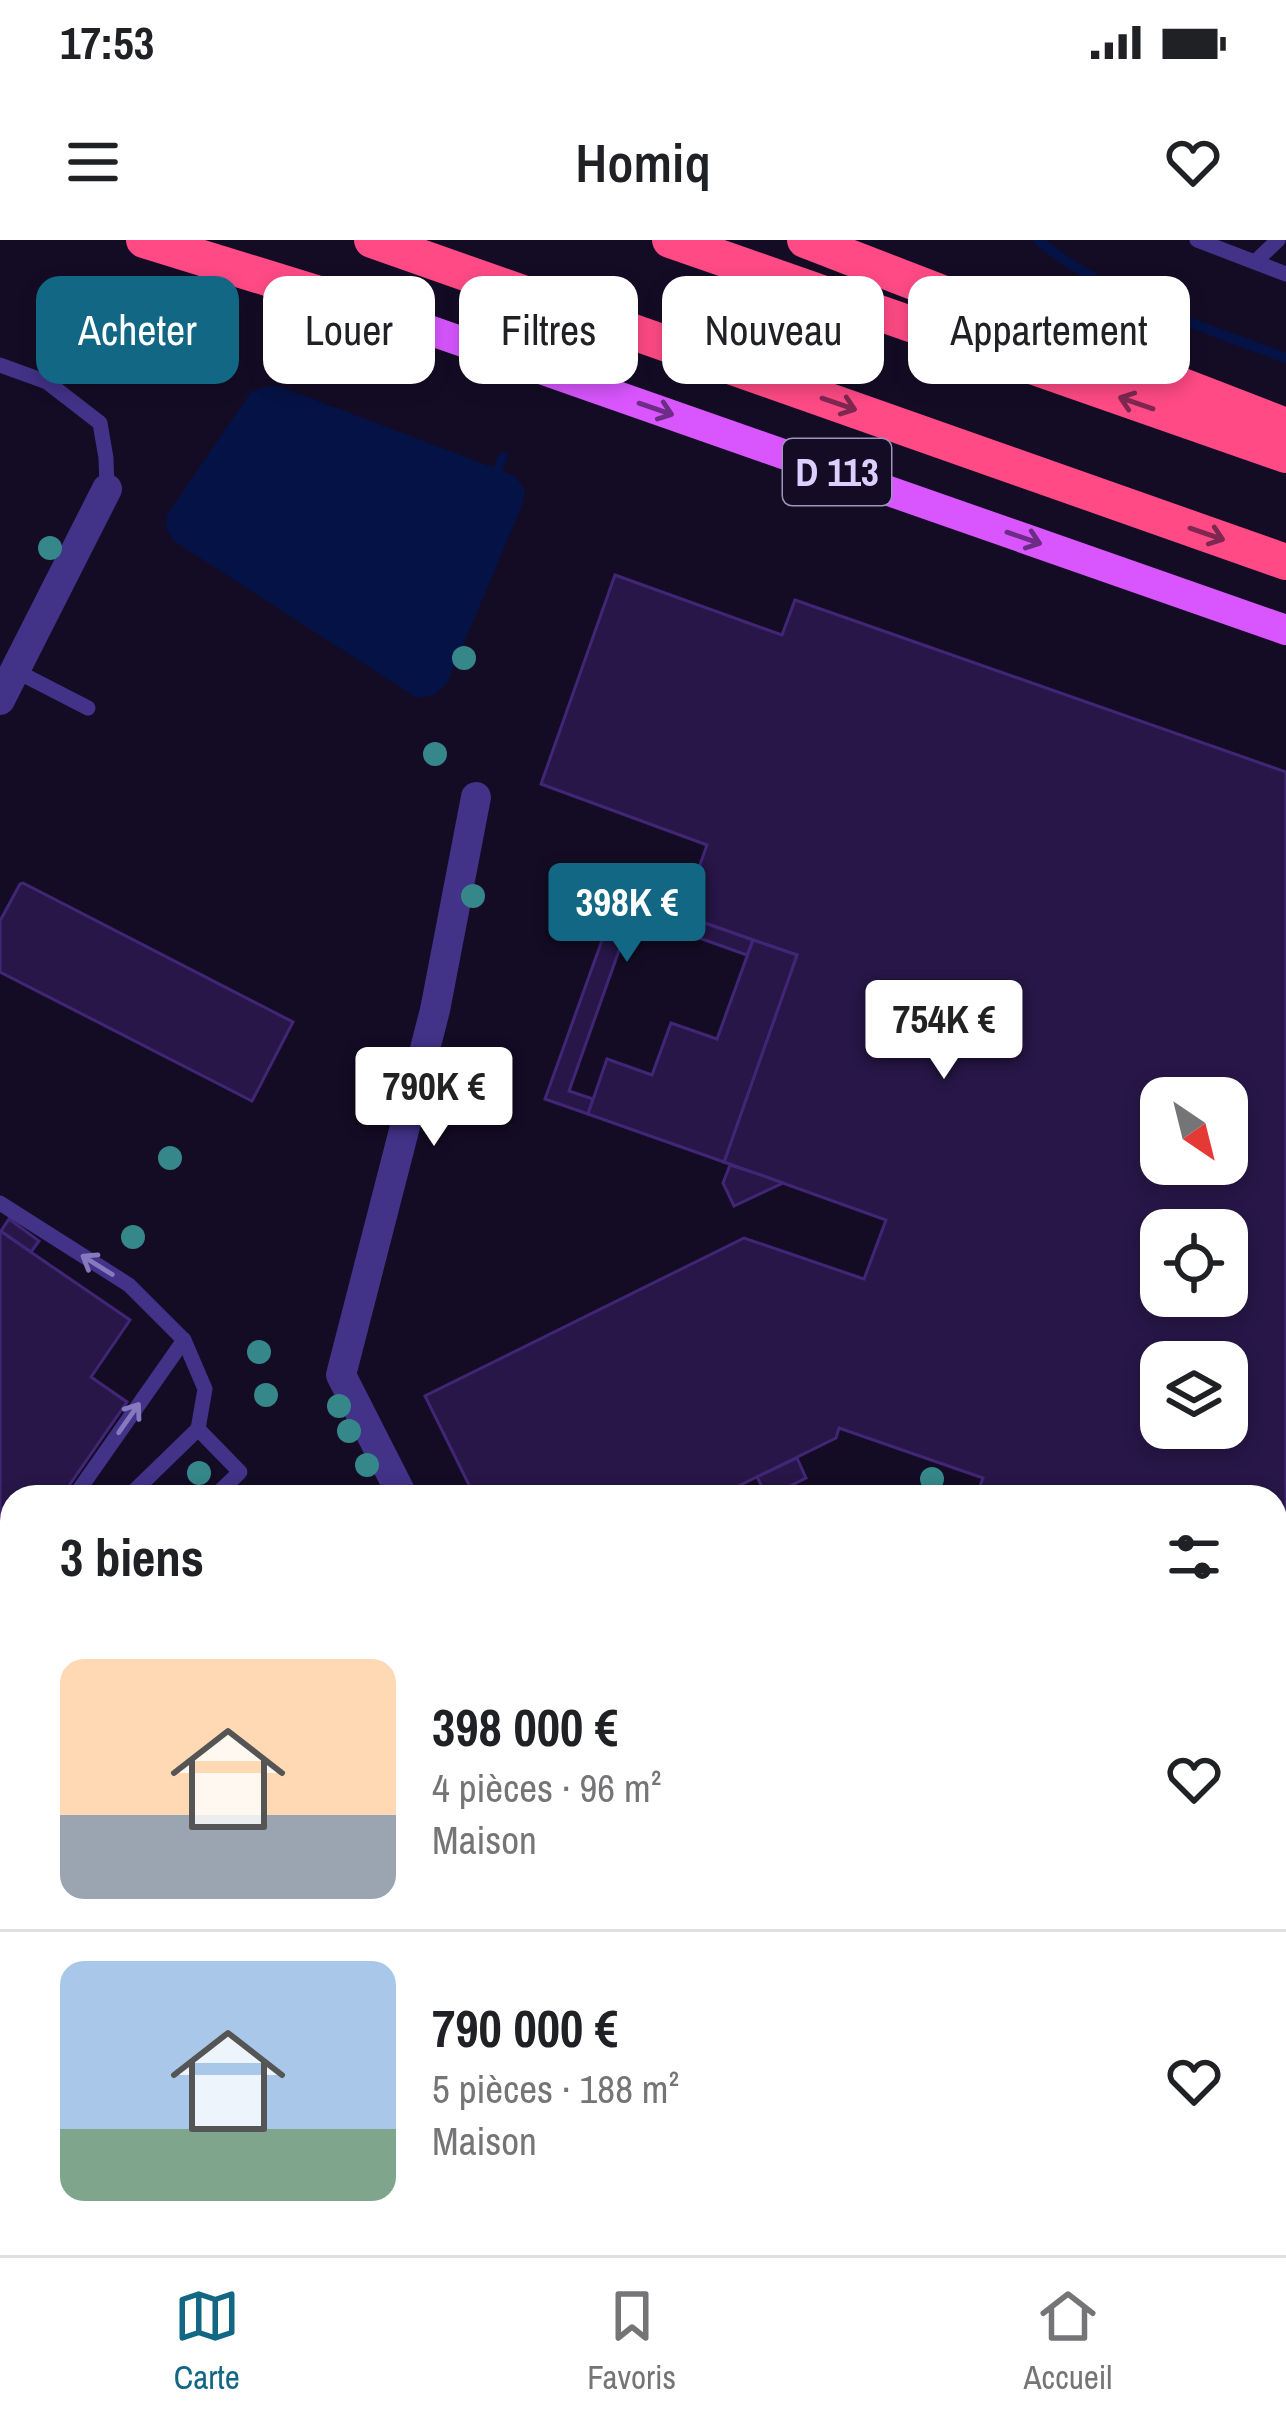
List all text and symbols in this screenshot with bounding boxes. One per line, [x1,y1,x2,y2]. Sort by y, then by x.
text: 17:53 [60,12,154,73]
text: Homiq [575,126,711,199]
icon: menu [60,129,126,195]
icon: heart [1160,129,1226,195]
chip: Acheter [36,276,239,384]
chip: Louer [263,276,435,384]
chip: Filtres [459,276,638,384]
chip: Nouveau [662,276,884,384]
chip: Appartement [908,276,1190,384]
one-way arrow [1118,391,1155,412]
one-way arrow [820,395,857,416]
one-way arrow [637,400,674,421]
road number: D 113 [783,439,891,505]
one-way arrow [1188,525,1225,546]
one-way arrow [1005,529,1042,550]
pin: 398K € [529,863,725,965]
text: 398K € [575,876,679,928]
pin: 754K € [846,980,1042,1082]
text: 754K € [892,993,996,1045]
pin: 790K € [336,1047,532,1149]
text: 790K € [382,1060,486,1112]
north arrow [1140,1077,1248,1185]
map controls [1140,1077,1248,1449]
button: locate [1140,1209,1248,1317]
one-way arrow [81,1253,115,1277]
button: layers [1140,1341,1248,1449]
one-way arrow [116,1402,141,1436]
text: 3 biens [60,1523,204,1592]
icon: filters [1161,1524,1227,1590]
text: 398 000 € [432,1693,618,1762]
icon: home [156,1707,300,1851]
icon: heart [1161,1746,1227,1812]
text: 4 pièces · 96 m² [432,1762,661,1814]
text: Maison [432,1814,537,1866]
text: 790 000 € [432,1994,618,2063]
icon: home [156,2009,300,2153]
icon: heart [1161,2048,1227,2114]
text: 5 pièces · 188 m² [432,2063,679,2115]
text: Maison [432,2115,537,2167]
tab: Carte [174,2283,240,2399]
tab: Favoris [587,2283,676,2399]
tab: Accueil [1024,2283,1112,2399]

